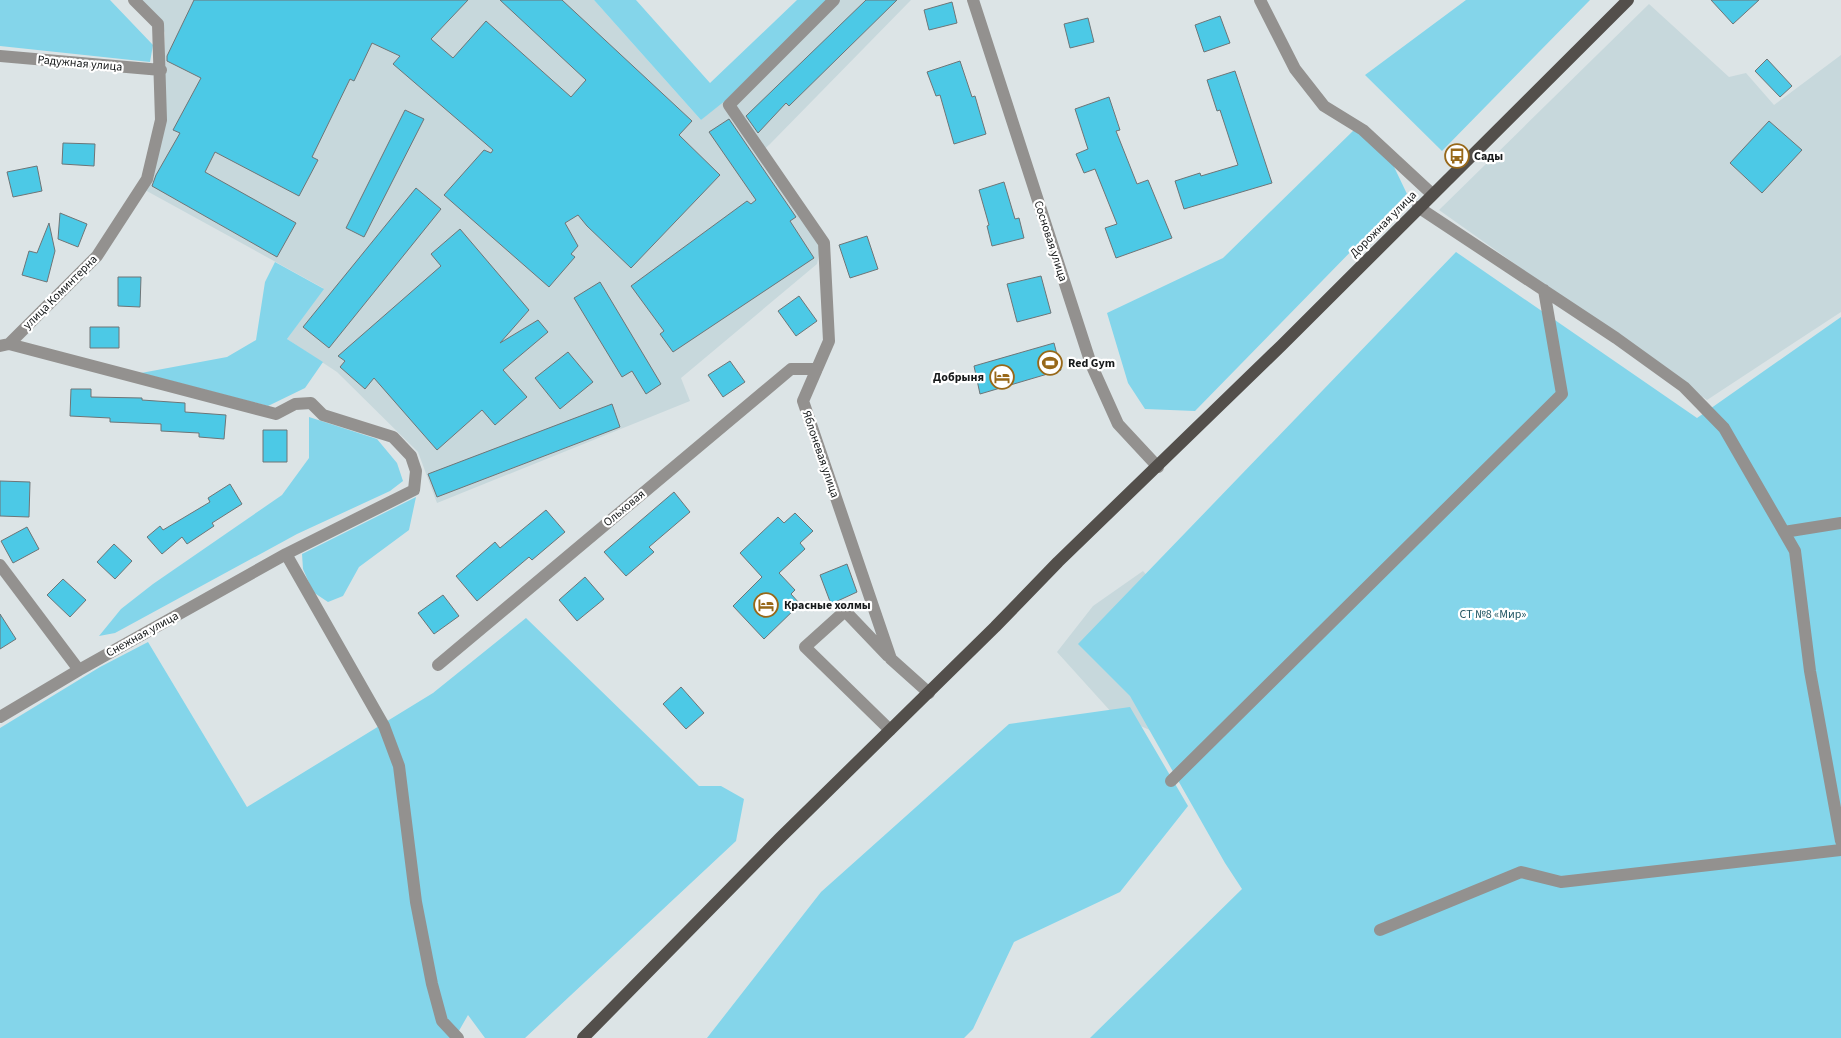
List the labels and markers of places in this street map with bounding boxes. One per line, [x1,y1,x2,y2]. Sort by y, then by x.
bus stop icon: Сады [1444,143,1470,169]
place label: Сады [1474,148,1503,165]
sports icon: Red Gym [1037,350,1063,376]
place label: Red Gym [1068,355,1115,372]
hotel icon: Добрыня [989,364,1015,390]
place label: Добрыня [933,369,984,386]
hotel icon: Красные холмы [753,592,779,618]
place label: Красные холмы [784,597,871,614]

